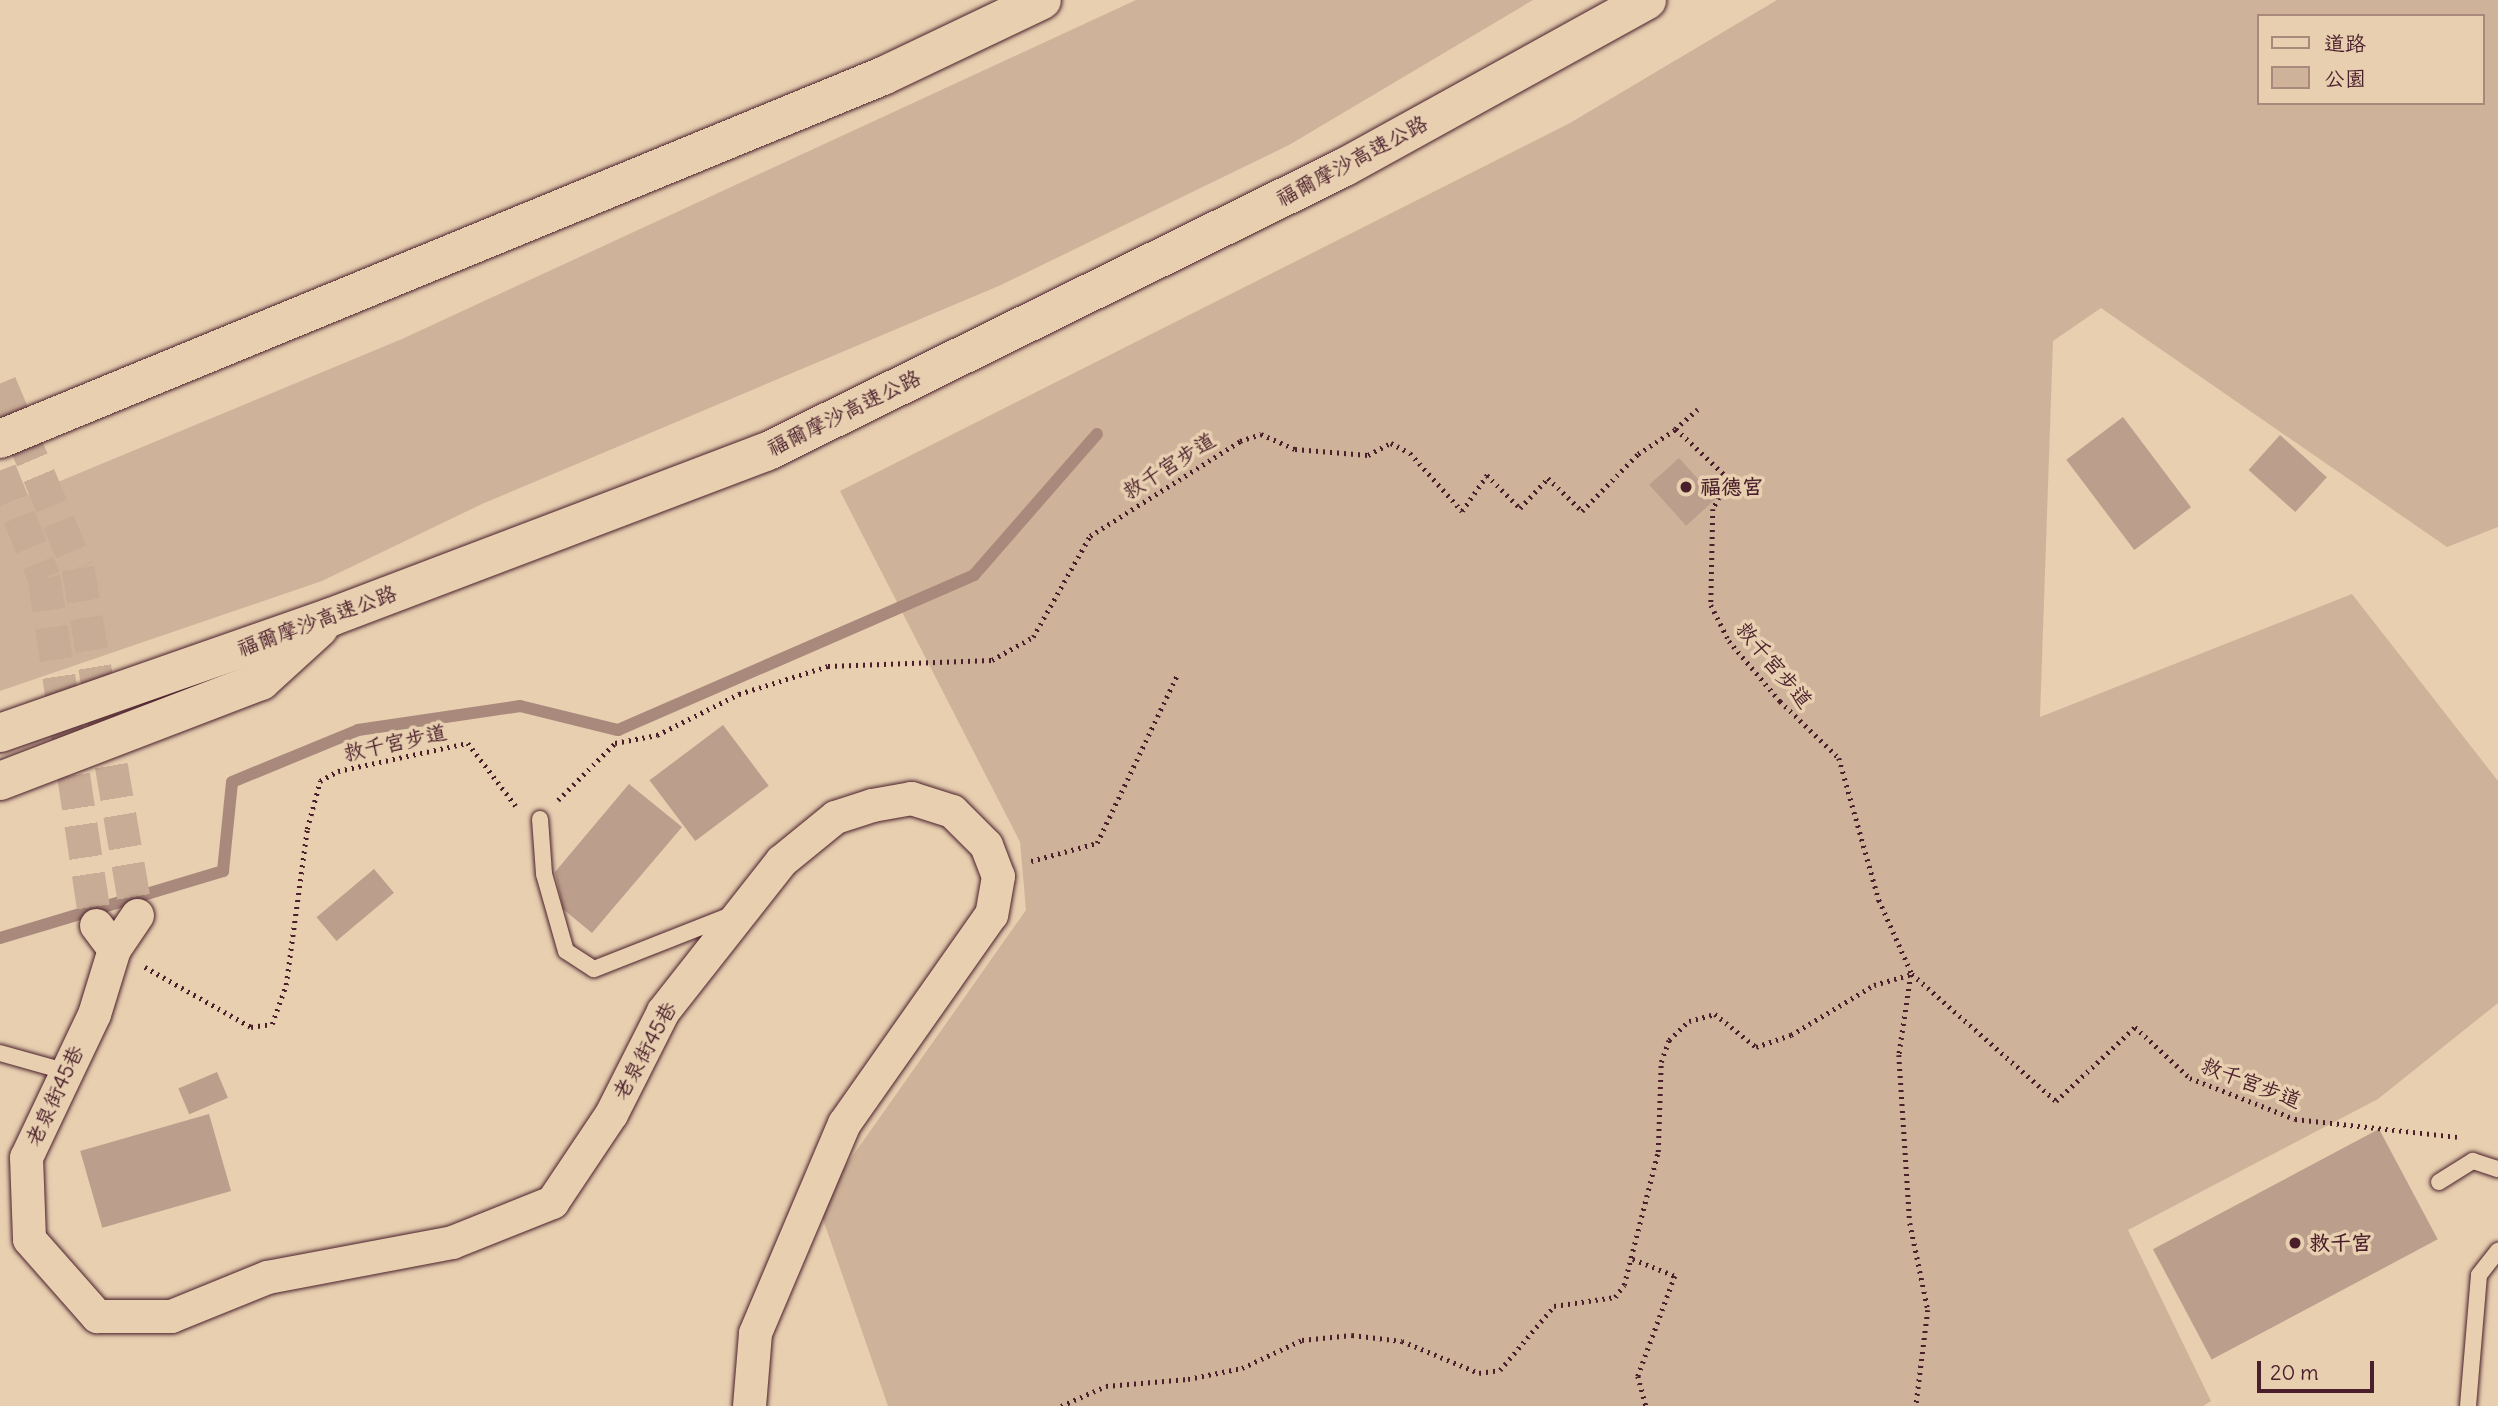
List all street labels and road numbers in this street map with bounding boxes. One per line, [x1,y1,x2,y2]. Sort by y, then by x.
street label: 福爾摩沙高速公路 [1272,110,1432,212]
street label: 福爾摩沙高速公路 [763,365,925,461]
street label: 救千宮步道 [1118,427,1220,505]
street label: 福爾摩沙高速公路 [234,580,400,662]
street label: 救千宮步道 [1731,617,1817,713]
street label: 救千宮步道 [341,720,449,766]
street label: 老泉街45巷 [608,998,682,1104]
street label: 老泉街45巷 [21,1042,89,1150]
street label: 救千宮步道 [2197,1052,2305,1114]

